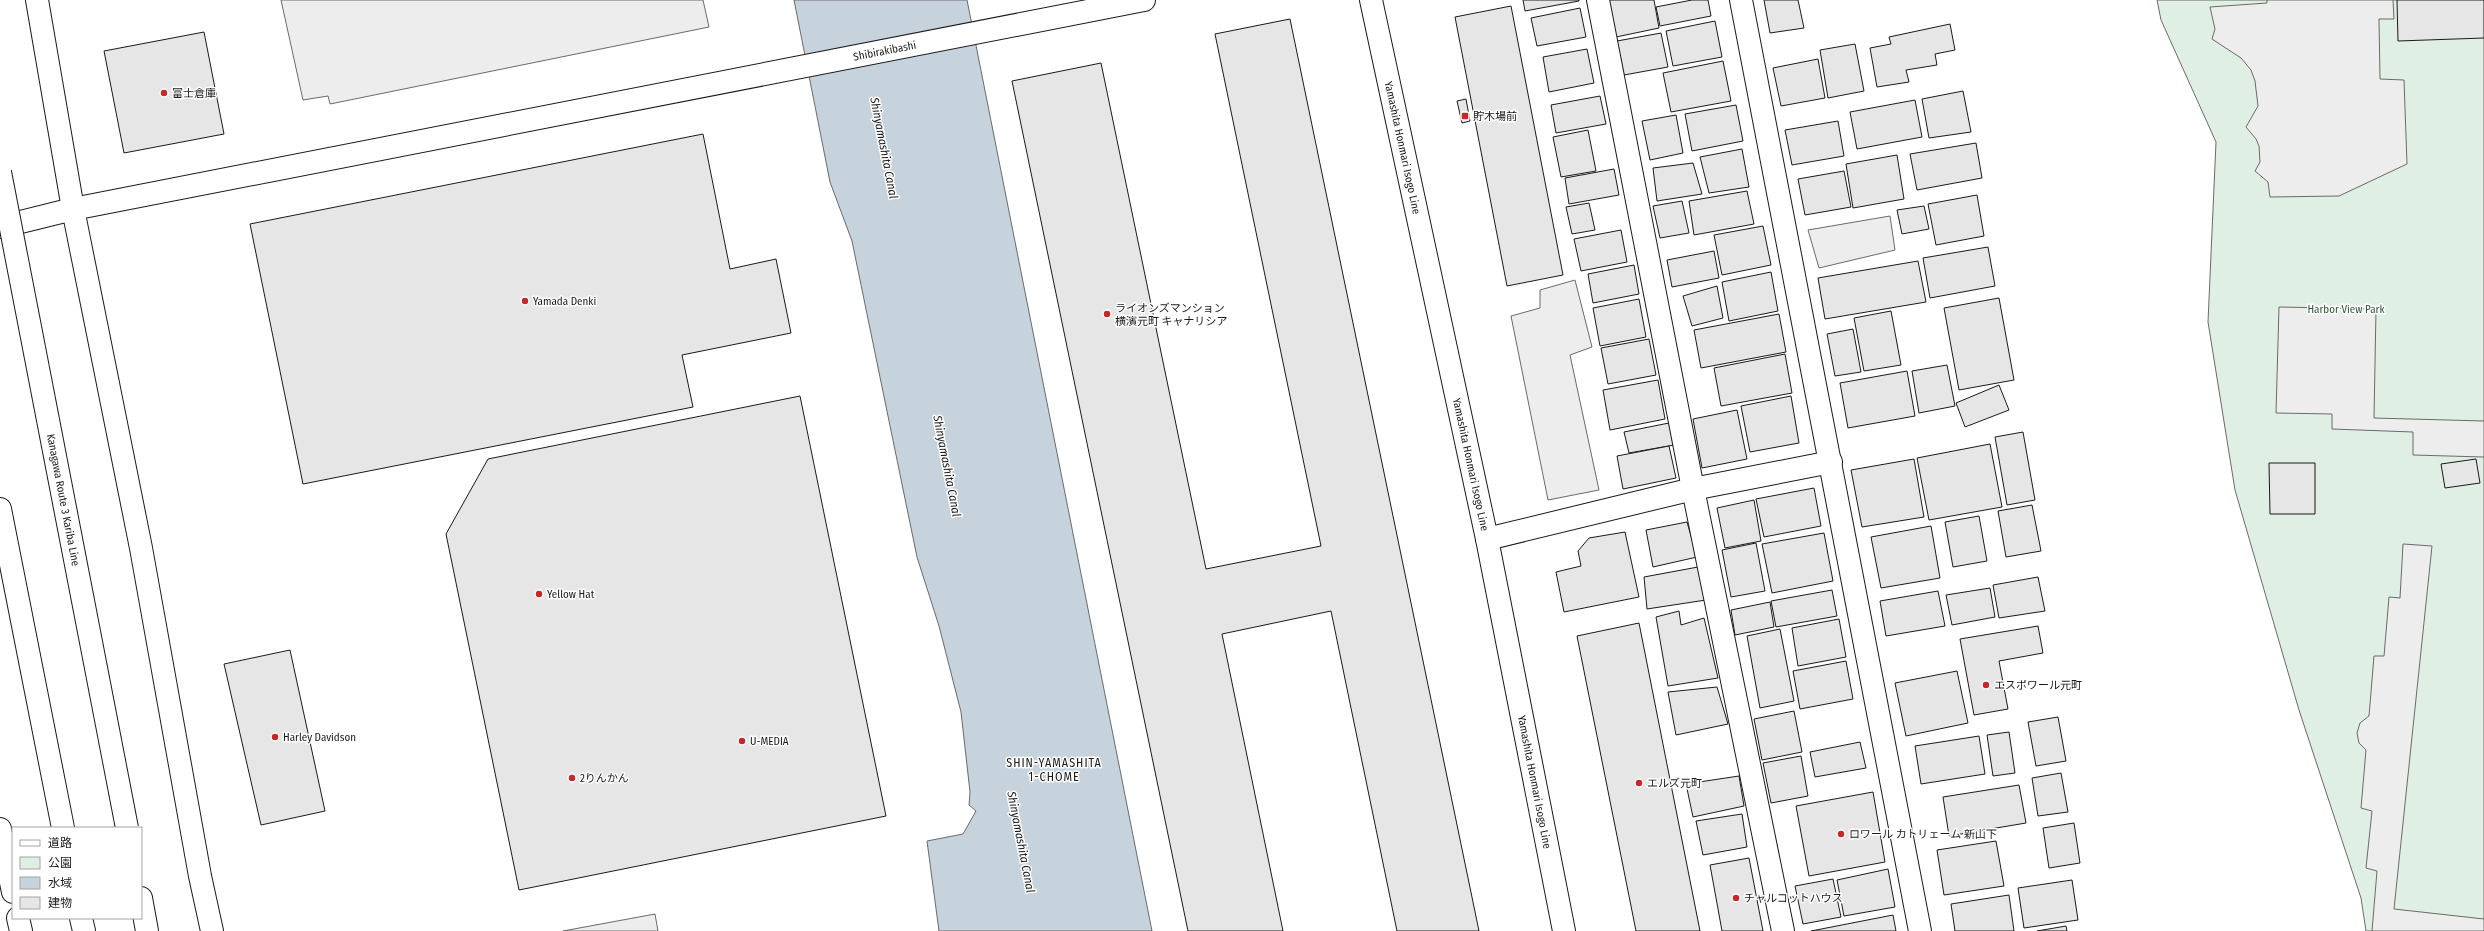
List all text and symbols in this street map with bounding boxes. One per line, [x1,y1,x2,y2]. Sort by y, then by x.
street label: Shibirakibashi [852,39,918,64]
street label: Yamashita Honmari Isogo Line [1382,80,1423,215]
place label: 富士倉庫 [172,87,216,100]
marker: 富士倉庫 [159,88,169,98]
water label: Shinyamashita Canal [867,95,901,200]
place label: 貯木場前 [1473,110,1517,123]
marker: 貯木場前 [1460,111,1470,121]
place label: Yamada Denki [533,295,596,308]
marker: Yamada Denki [520,296,530,306]
place label: ライオンズマンション 横濱元町 キャナリシア [1115,302,1228,328]
park label: Harbor View Park [2307,303,2385,316]
marker: ライオンズマンション 横濱元町 キャナリシア [1102,309,1112,319]
street label: Yamashita Honmari Isogo Line [1450,397,1491,532]
water label: Shinyamashita Canal [930,413,964,518]
street label: Kanagawa Route 3 Kariba Line [44,433,82,567]
place label: Yellow Hat [547,588,595,601]
marker: Yellow Hat [534,589,544,599]
place label: エスポワール元町 [1994,679,2082,692]
marker: エスポワール元町 [1981,680,1991,690]
street label: Yamashita Honmari Isogo Line [1515,714,1554,850]
place label: Harley Davidson [283,731,356,744]
marker: Harley Davidson [270,732,280,742]
place label: U-MEDIA [750,735,789,748]
marker: U-MEDIA [737,736,747,746]
district label: SHIN-YAMASHITA 1-CHOME [1006,756,1102,784]
place label: 2りんかん [580,772,629,785]
marker: 2りんかん [567,773,577,783]
place label: エルズ元町 [1647,777,1702,790]
marker: エルズ元町 [1634,778,1644,788]
water label: Shinyamashita Canal [1004,789,1038,894]
legend [12,827,142,919]
place label: ロワール カトリェーム 新山下 [1849,828,1997,841]
marker: ロワール カトリェーム 新山下 [1836,829,1846,839]
text: 道路 [48,836,72,850]
text: 公園 [48,856,72,870]
text: 水域 [48,876,72,890]
place label: チャルコットハウス [1744,892,1843,905]
marker: チャルコットハウス [1731,893,1741,903]
text: 建物 [48,896,72,910]

